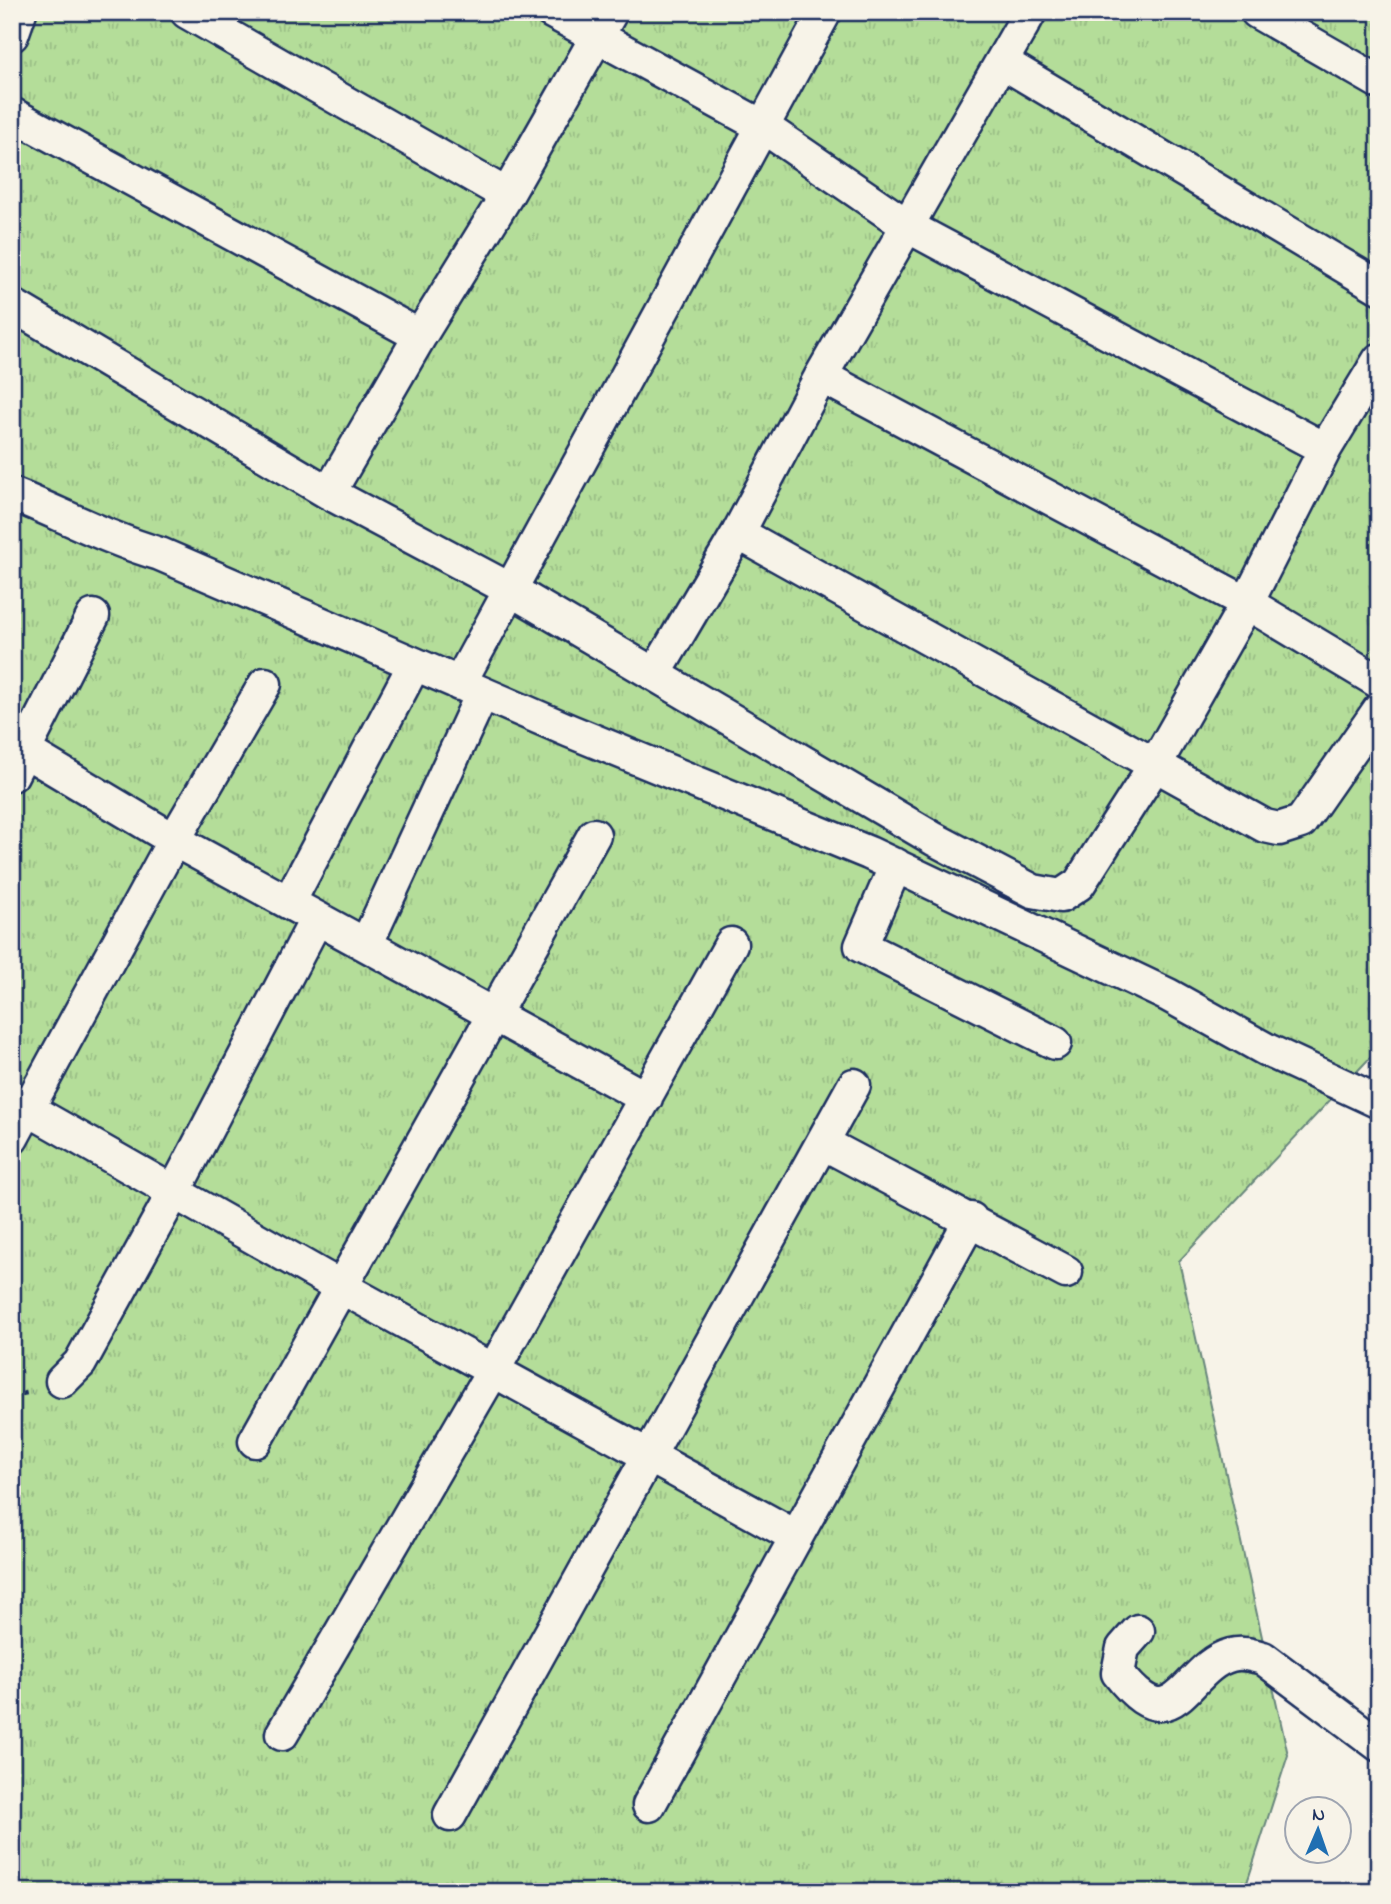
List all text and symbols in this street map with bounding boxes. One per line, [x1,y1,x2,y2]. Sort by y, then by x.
north arrow [1282,1796,1352,1866]
text: N [1312,1802,1326,1829]

